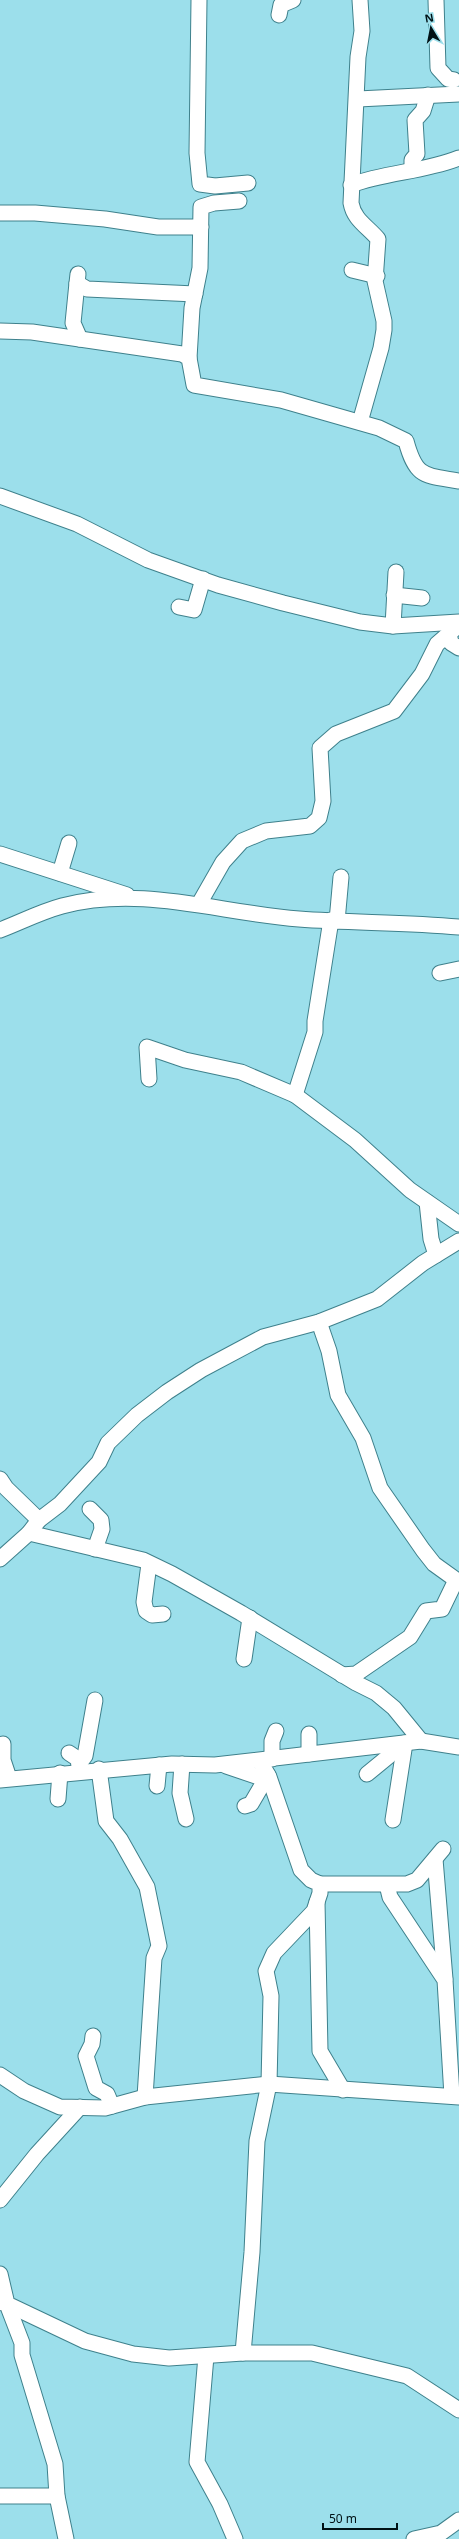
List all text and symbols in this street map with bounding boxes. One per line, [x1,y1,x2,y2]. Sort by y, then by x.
north arrow [411,8,451,48]
text: N [423,9,435,26]
scale bar [323,2505,397,2531]
text: 50 m [329,2510,357,2527]

